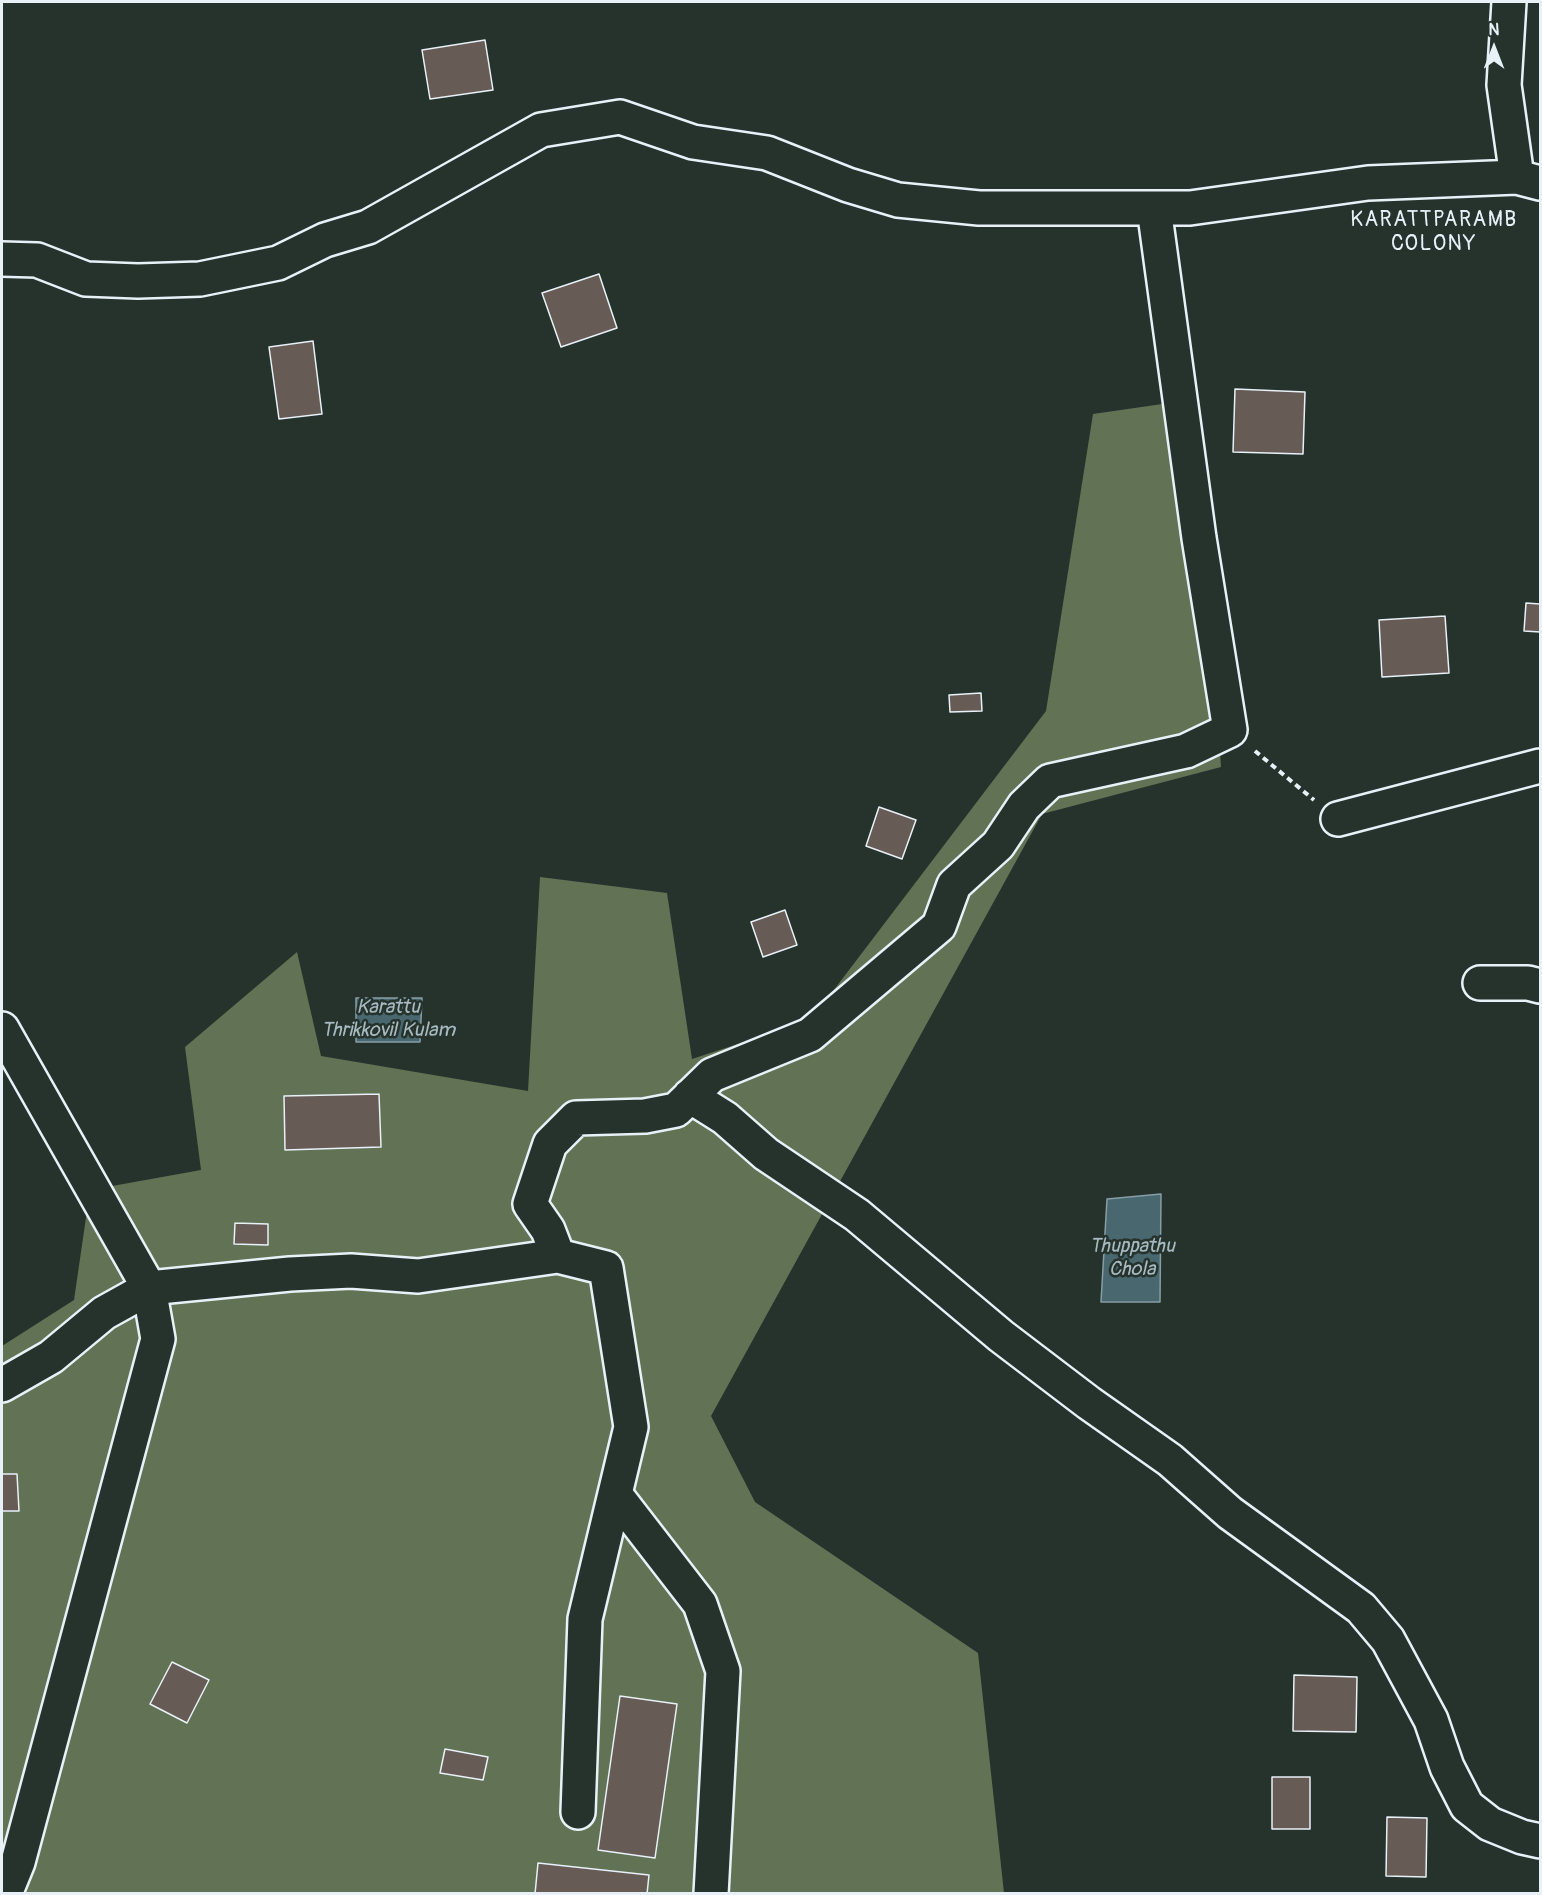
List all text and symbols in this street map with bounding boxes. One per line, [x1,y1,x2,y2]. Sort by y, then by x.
north arrow [1464,18,1524,78]
text: N [1489,20,1499,40]
district label: KARATTPARAMB COLONY [1350,208,1518,258]
water label: Karattu Thrikkovil Kulam [321,996,455,1043]
water label: Thuppathu Chola [1089,1235,1175,1282]

